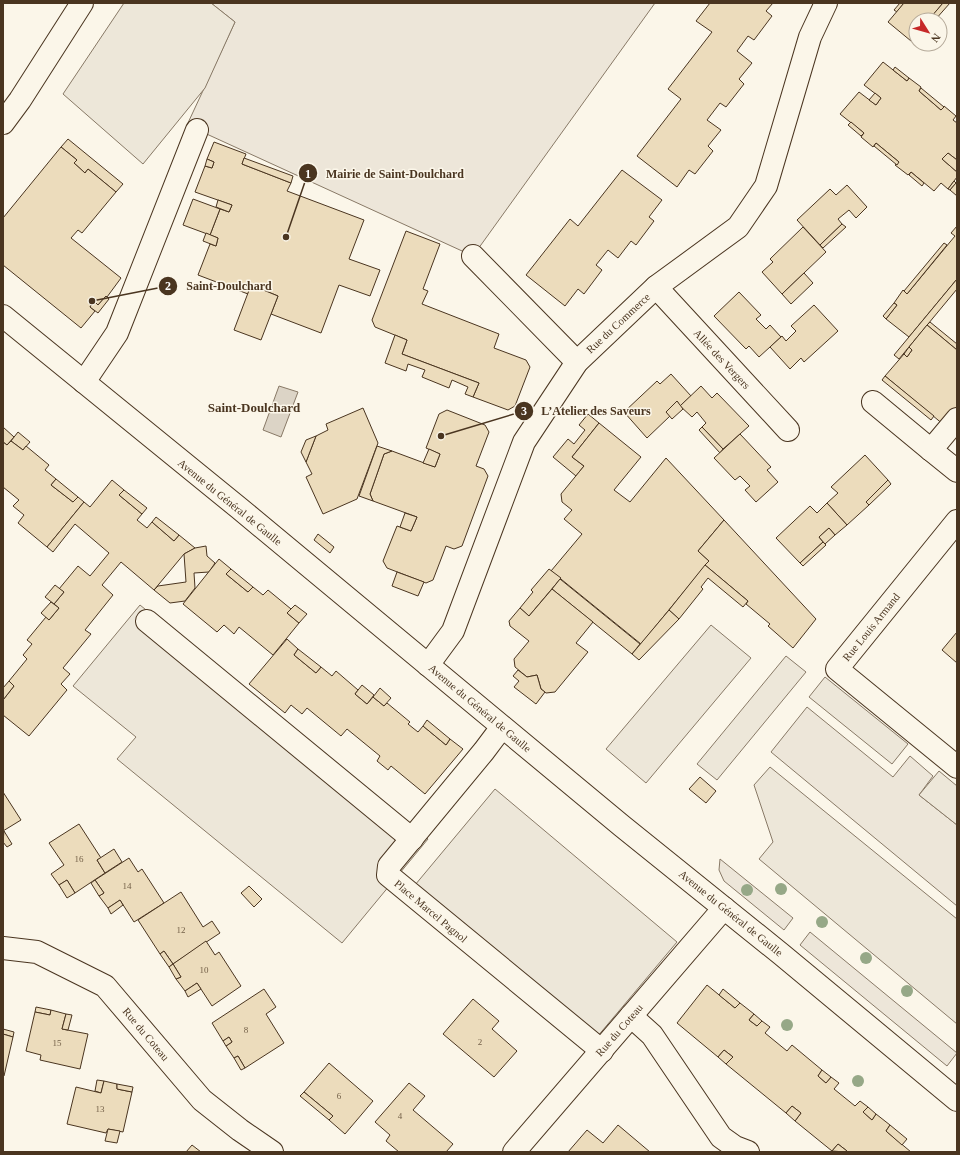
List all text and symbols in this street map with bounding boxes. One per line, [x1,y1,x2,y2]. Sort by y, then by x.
north arrow [908,12,948,52]
text: N [929,31,943,45]
callout: Mairie de Saint-Doulchard [298,161,472,185]
text: 1 [305,167,311,181]
text: Mairie de Saint-Doulchard [326,167,464,181]
callout: Saint-Doulchard [158,274,279,298]
text: 2 [165,279,171,293]
text: Saint-Doulchard [186,279,272,293]
street label: Rue du Commerce [584,290,652,356]
street label: Allée des Vergers [691,327,753,391]
callout: L’Atelier des Saveurs [514,399,659,423]
district label: Saint-Doulchard [208,400,301,415]
text: 3 [521,404,527,418]
text: L’Atelier des Saveurs [541,404,651,418]
street label: Avenue du Général de Gaulle [176,456,284,548]
street label: Rue Louis Armand [840,590,902,663]
street label: Avenue du Général de Gaulle [426,662,534,754]
house number: 16 [75,854,84,864]
street label: Avenue du Général de Gaulle [677,867,785,959]
street label: Place Marcel Pagnol [392,877,470,945]
house number: 14 [123,881,132,891]
house number: 12 [177,925,186,935]
house number: 10 [200,965,209,975]
street label: Rue du Coteau [593,1001,645,1059]
street label: Rue du Coteau [120,1005,172,1063]
house number: 8 [244,1025,249,1035]
house number: 2 [478,1037,482,1047]
house number: 15 [53,1038,62,1048]
house number: 6 [337,1091,342,1101]
house number: 13 [96,1104,105,1114]
house number: 4 [398,1111,403,1121]

